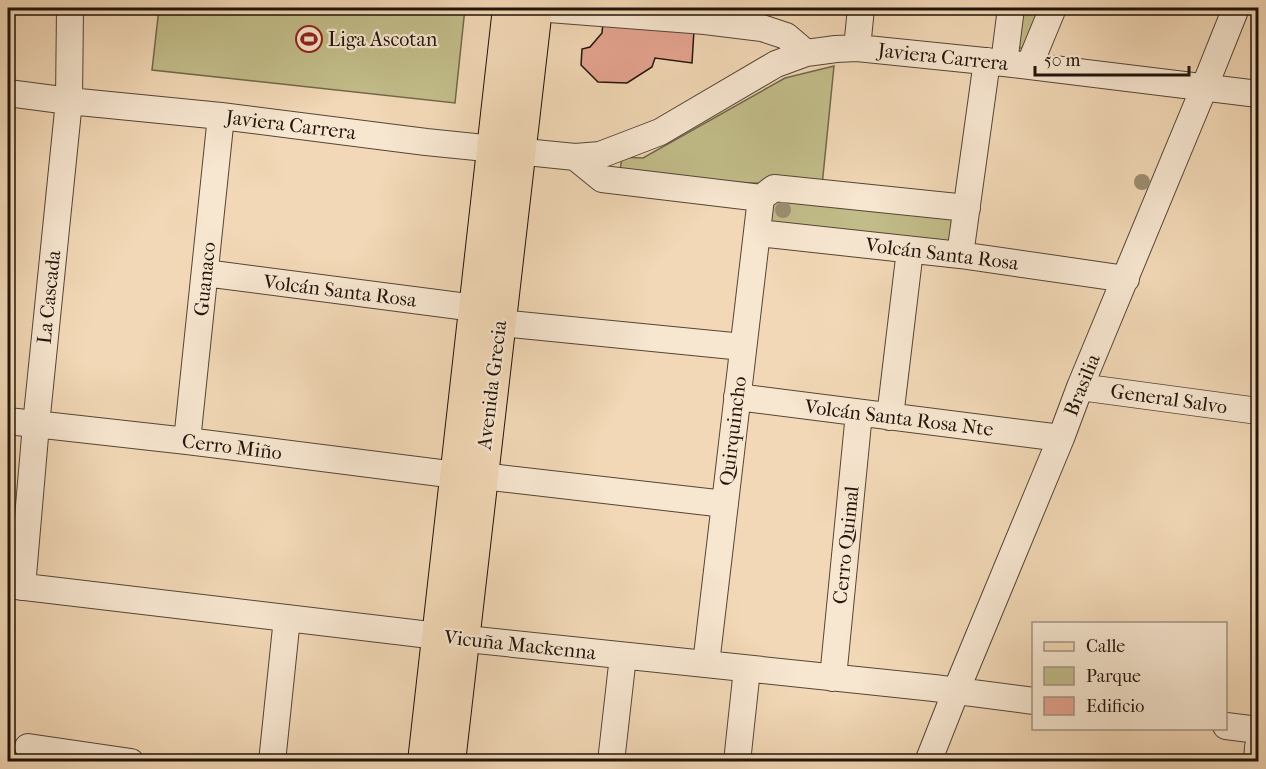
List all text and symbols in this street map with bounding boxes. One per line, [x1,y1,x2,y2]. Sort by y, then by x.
sports icon: Liga Ascotan [294,24,324,54]
place label: Liga Ascotan [328,28,438,51]
street label: Javiera Carrera [875,39,1010,75]
scale bar [1035,39,1190,77]
text: 50 m [1044,50,1081,71]
street label: Javiera Carrera [223,105,358,144]
street label: Volcán Santa Rosa [863,233,1021,275]
street label: Guanaco [190,241,220,317]
street label: La Cascada [33,248,65,345]
street label: Volcán Santa Rosa [261,270,419,312]
street label: Avenida Grecia [473,318,511,452]
street label: Brasilia [1059,350,1105,419]
street label: Quirquincho [715,375,751,487]
street label: General Salvo [1109,379,1229,419]
street label: Volcán Santa Rosa Nte [802,395,995,441]
street label: Cerro Miño [181,429,283,465]
street label: Cerro Quimal [828,484,864,605]
legend [1032,622,1227,730]
street label: Vicuña Mackenna [442,625,598,664]
text: Calle [1086,636,1125,657]
text: Parque [1086,666,1141,687]
text: Edificio [1086,696,1144,717]

